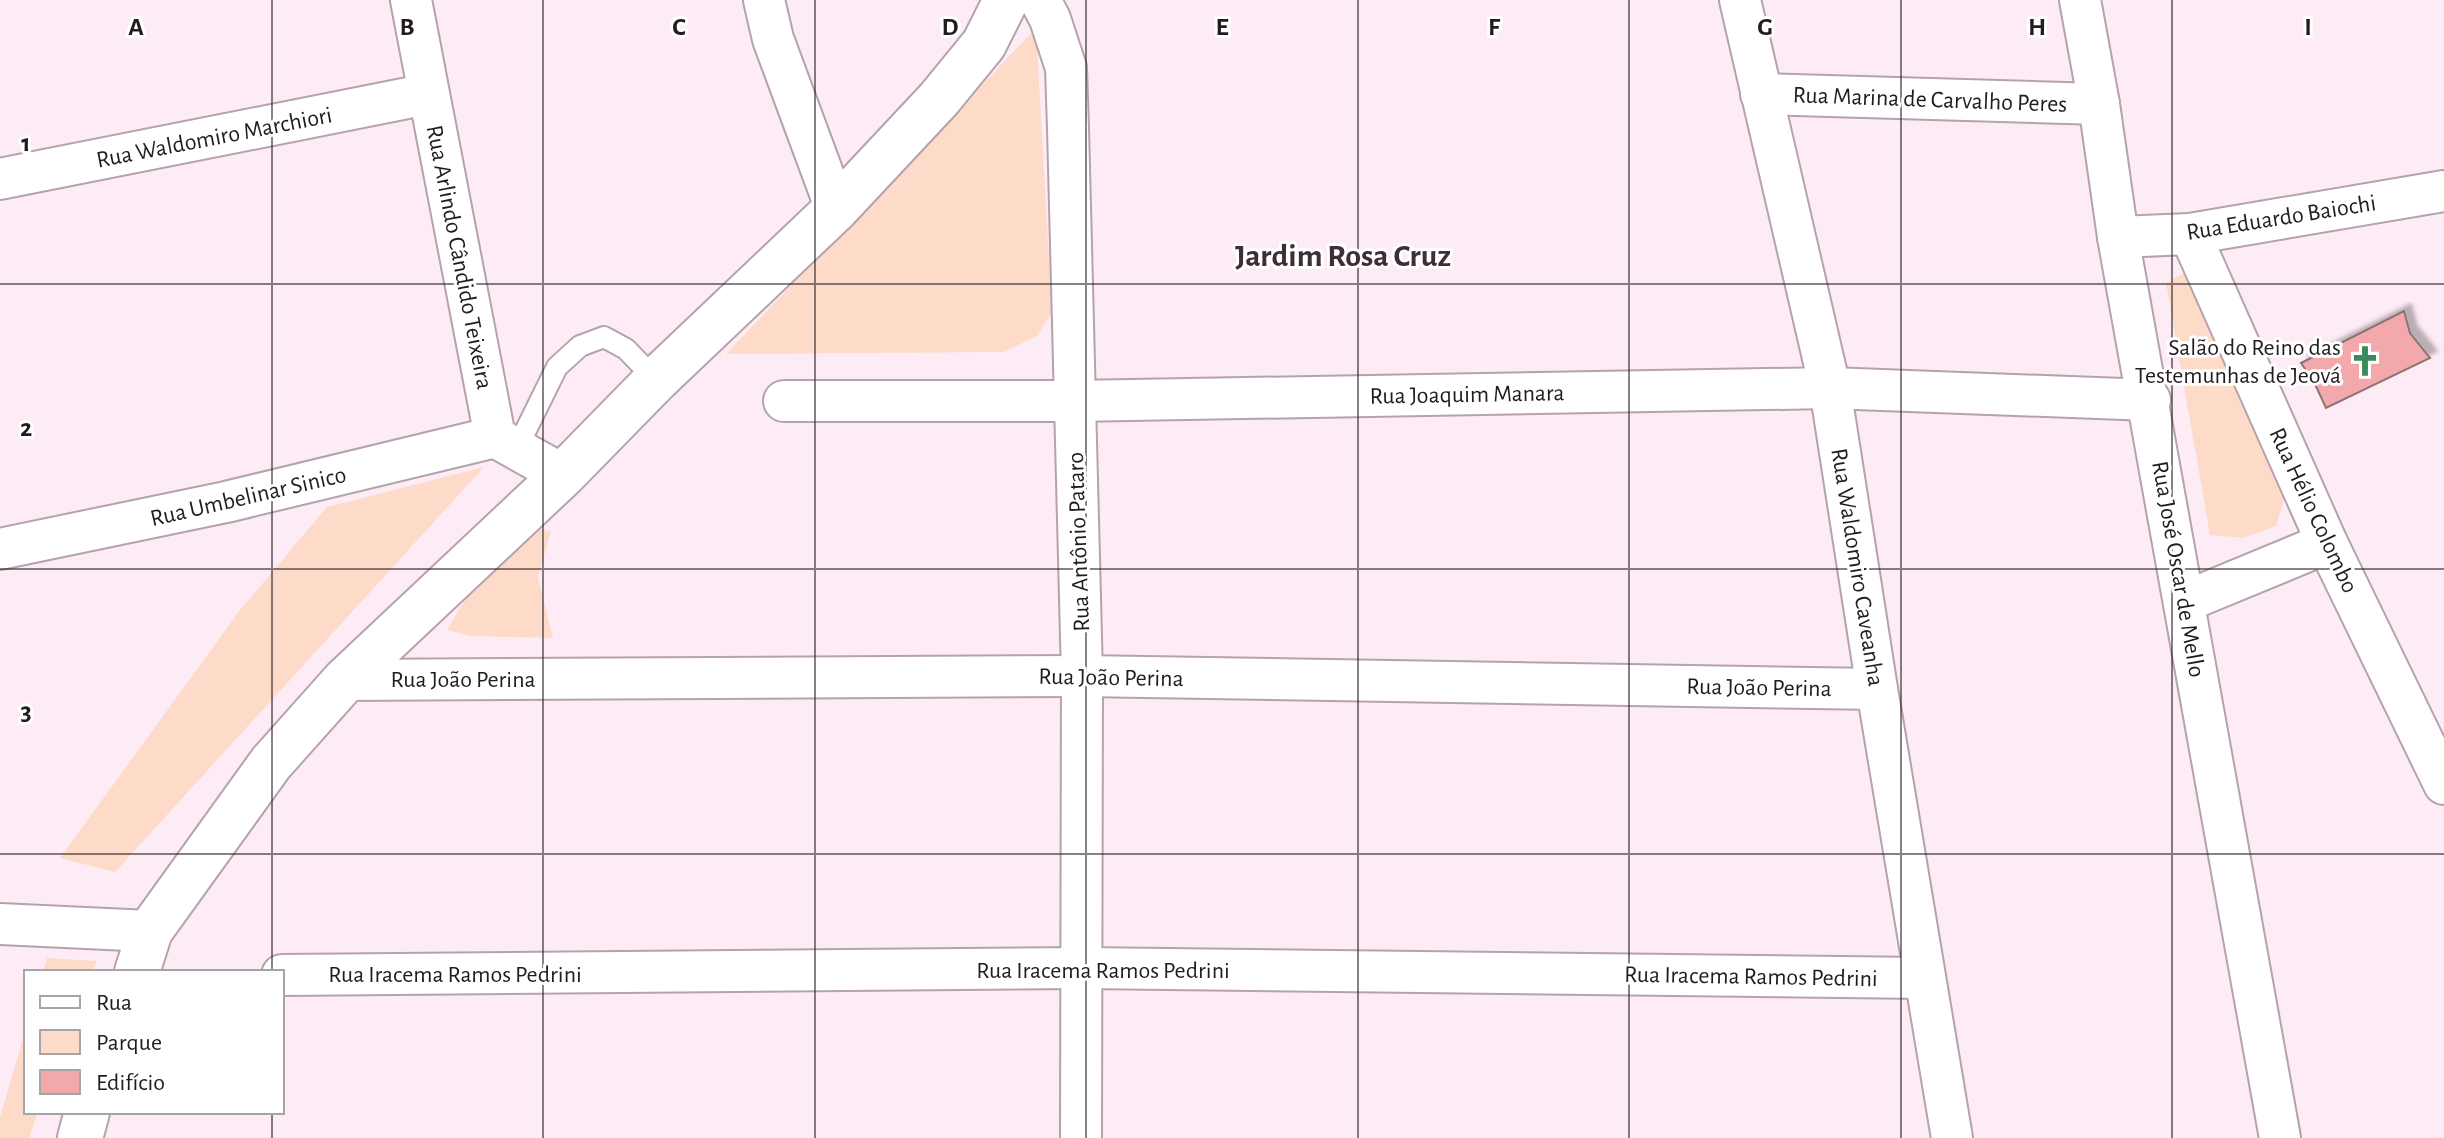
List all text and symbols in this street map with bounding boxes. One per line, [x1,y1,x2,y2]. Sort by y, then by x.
text: A [128,14,144,40]
text: B [399,14,415,40]
text: C [672,14,686,40]
text: D [941,14,959,40]
text: E [1215,14,1229,40]
text: F [1488,14,1501,40]
text: G [1757,14,1773,40]
text: H [2028,14,2046,40]
text: I [2304,14,2312,40]
street label: Rua Marina de Carvalho Peres [1792,83,2068,117]
street label: Rua Waldomiro Marchiori [94,103,334,173]
street label: Rua Arlindo Cândido Teixeira [422,123,496,391]
text: 1 [21,130,31,156]
street label: Rua Eduardo Baiochi [2185,191,2378,245]
district label: Jardim Rosa Cruz [1235,240,1451,272]
place label: Salão do Reino das Testemunhas de Jeová [2135,336,2341,388]
church icon: Salão do Reino das Testemunhas de Jeová [2348,344,2382,378]
street label: Rua Joaquim Manara [1369,381,1565,409]
text: 2 [20,415,32,441]
street label: Rua Hélio Colombo [2264,424,2362,597]
street label: Rua Waldomiro Caveanha [1826,446,1888,688]
street label: Rua Antônio Pataro [1064,452,1094,632]
street label: Rua José Oscar de Mello [2147,459,2209,679]
street label: Rua Umbelinar Sinico [148,463,349,531]
street label: Rua João Perina [1038,665,1184,691]
street label: Rua João Perina [390,668,536,692]
street label: Rua João Perina [1686,675,1832,701]
text: 3 [20,699,32,725]
street label: Rua Iracema Ramos Pedrini [976,959,1230,983]
street label: Rua Iracema Ramos Pedrini [328,963,582,987]
street label: Rua Iracema Ramos Pedrini [1624,963,1878,991]
legend [24,970,284,1114]
text: Rua [96,991,132,1015]
text: Parque [96,1031,162,1055]
text: Edifício [96,1071,165,1095]

